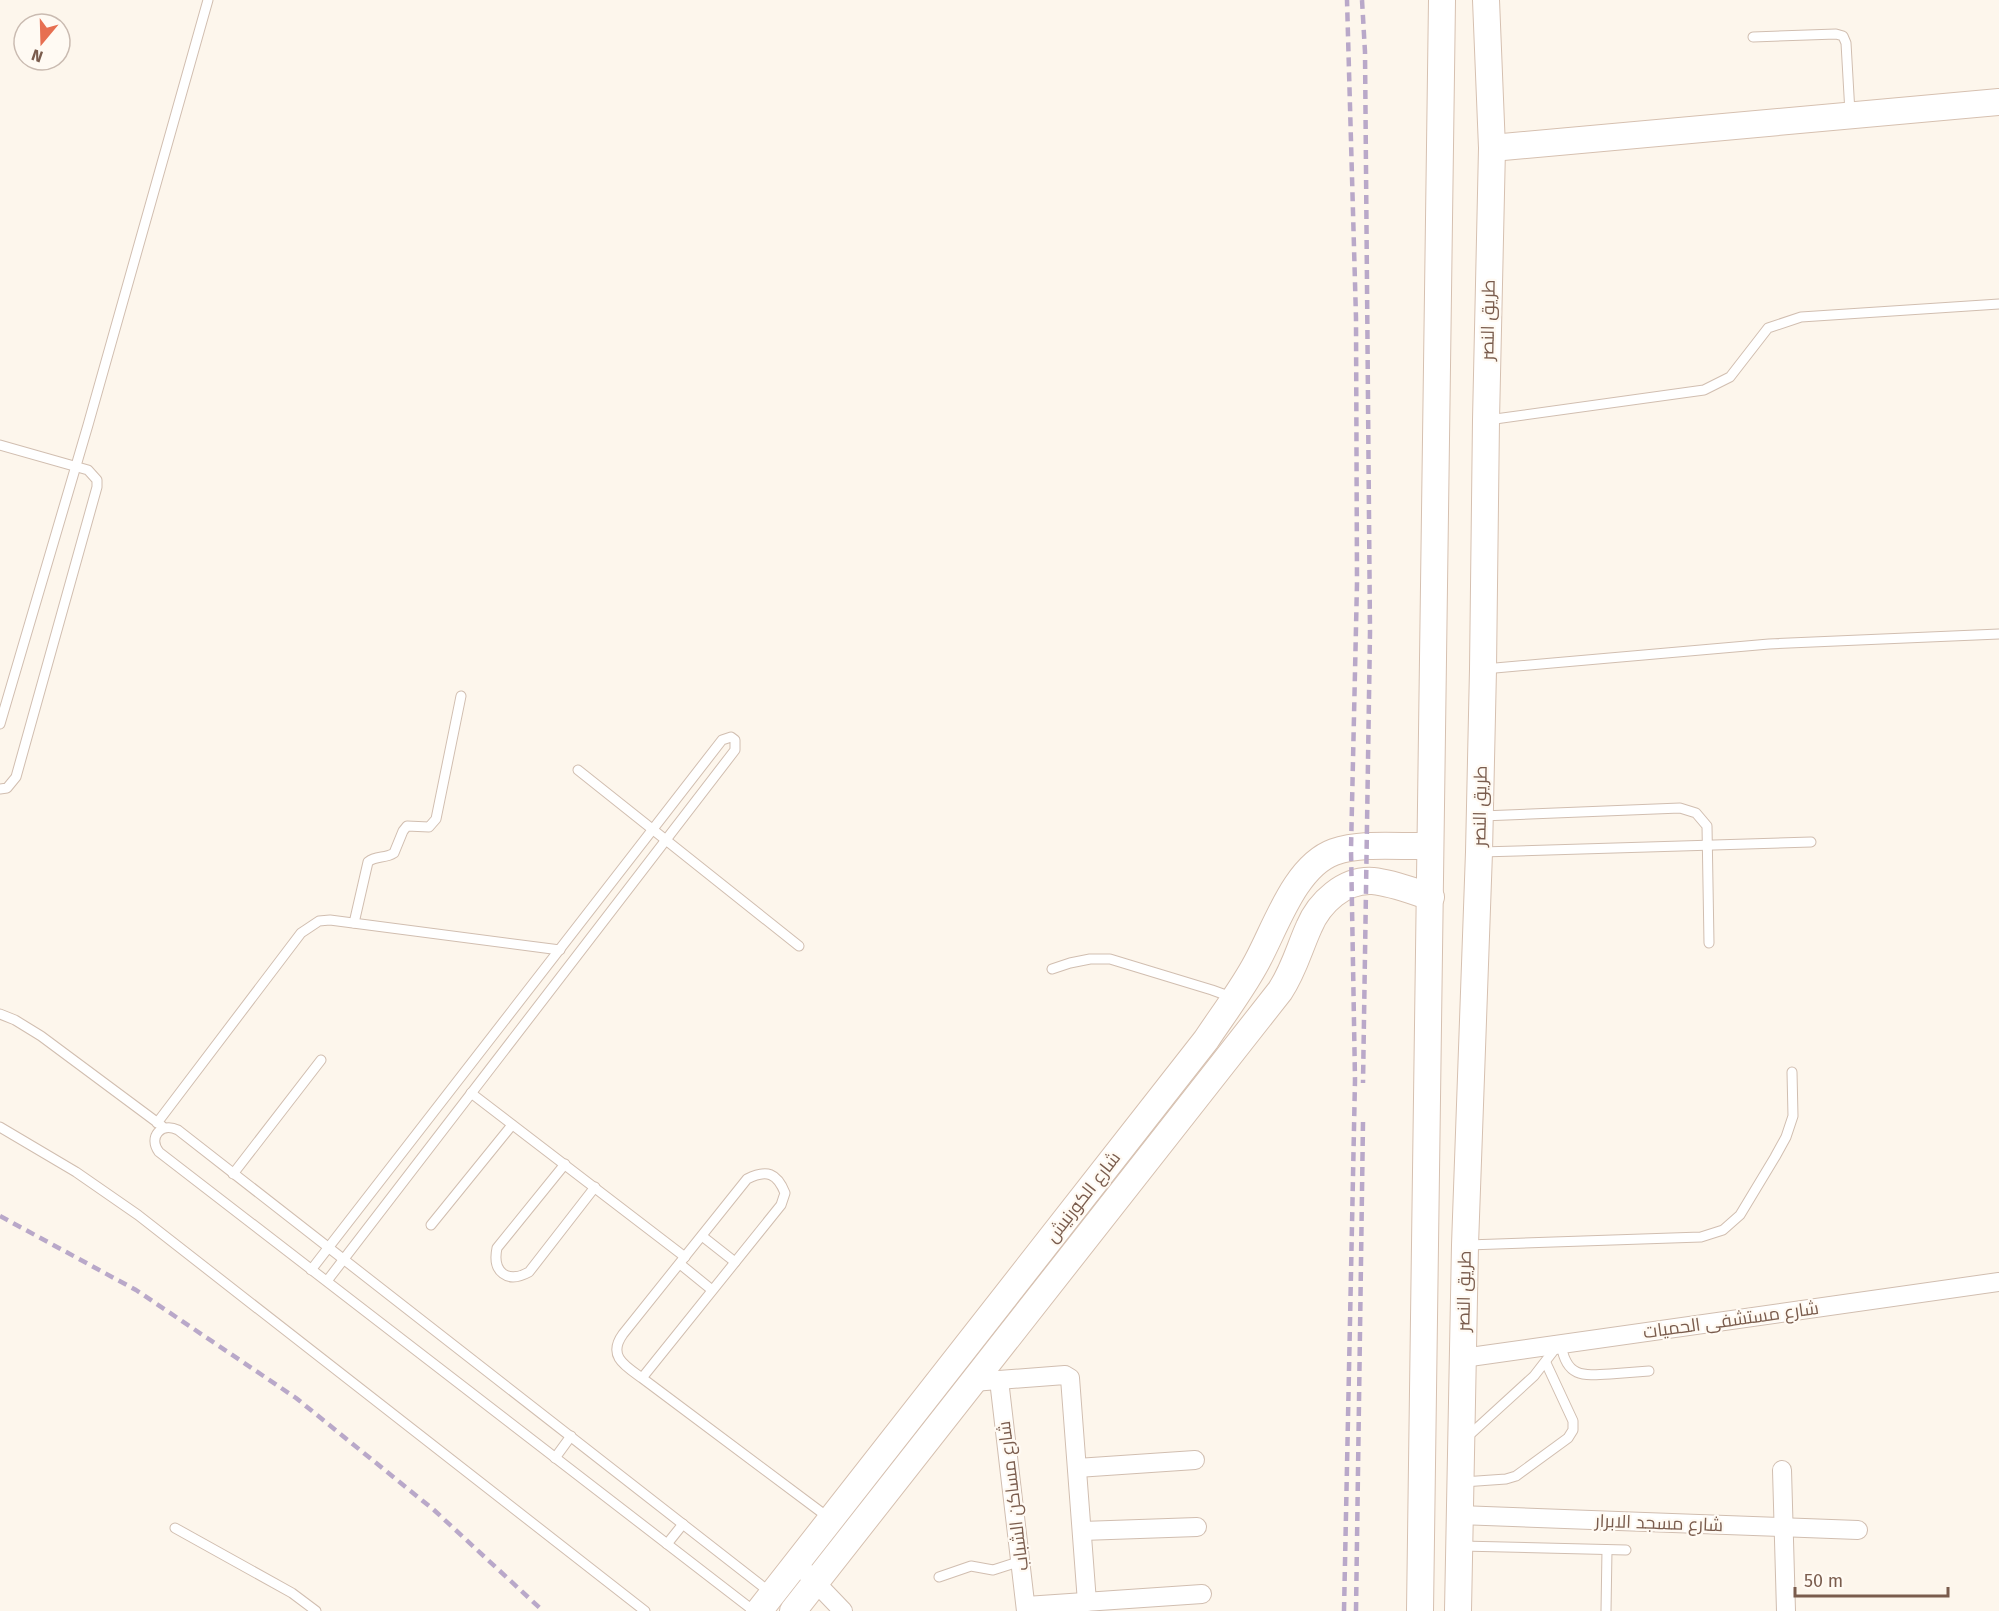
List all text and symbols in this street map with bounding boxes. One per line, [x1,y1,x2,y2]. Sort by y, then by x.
north arrow [12,12,72,72]
text: N [29,45,45,66]
street label: طريق النصر [1476,279,1501,362]
street label: طريق النصر [1468,765,1493,848]
street label: شارع الكورنيش [1041,1147,1126,1247]
street label: طريق النصر [1452,1250,1477,1333]
street label: شارع مستشفى الحميات [1642,1297,1820,1344]
street label: شارع مساكن الشباب [993,1420,1034,1572]
street label: شارع مسجد الابرار [1594,1510,1723,1537]
scale bar [1795,1560,1948,1598]
text: 50 m [1804,1570,1843,1592]

